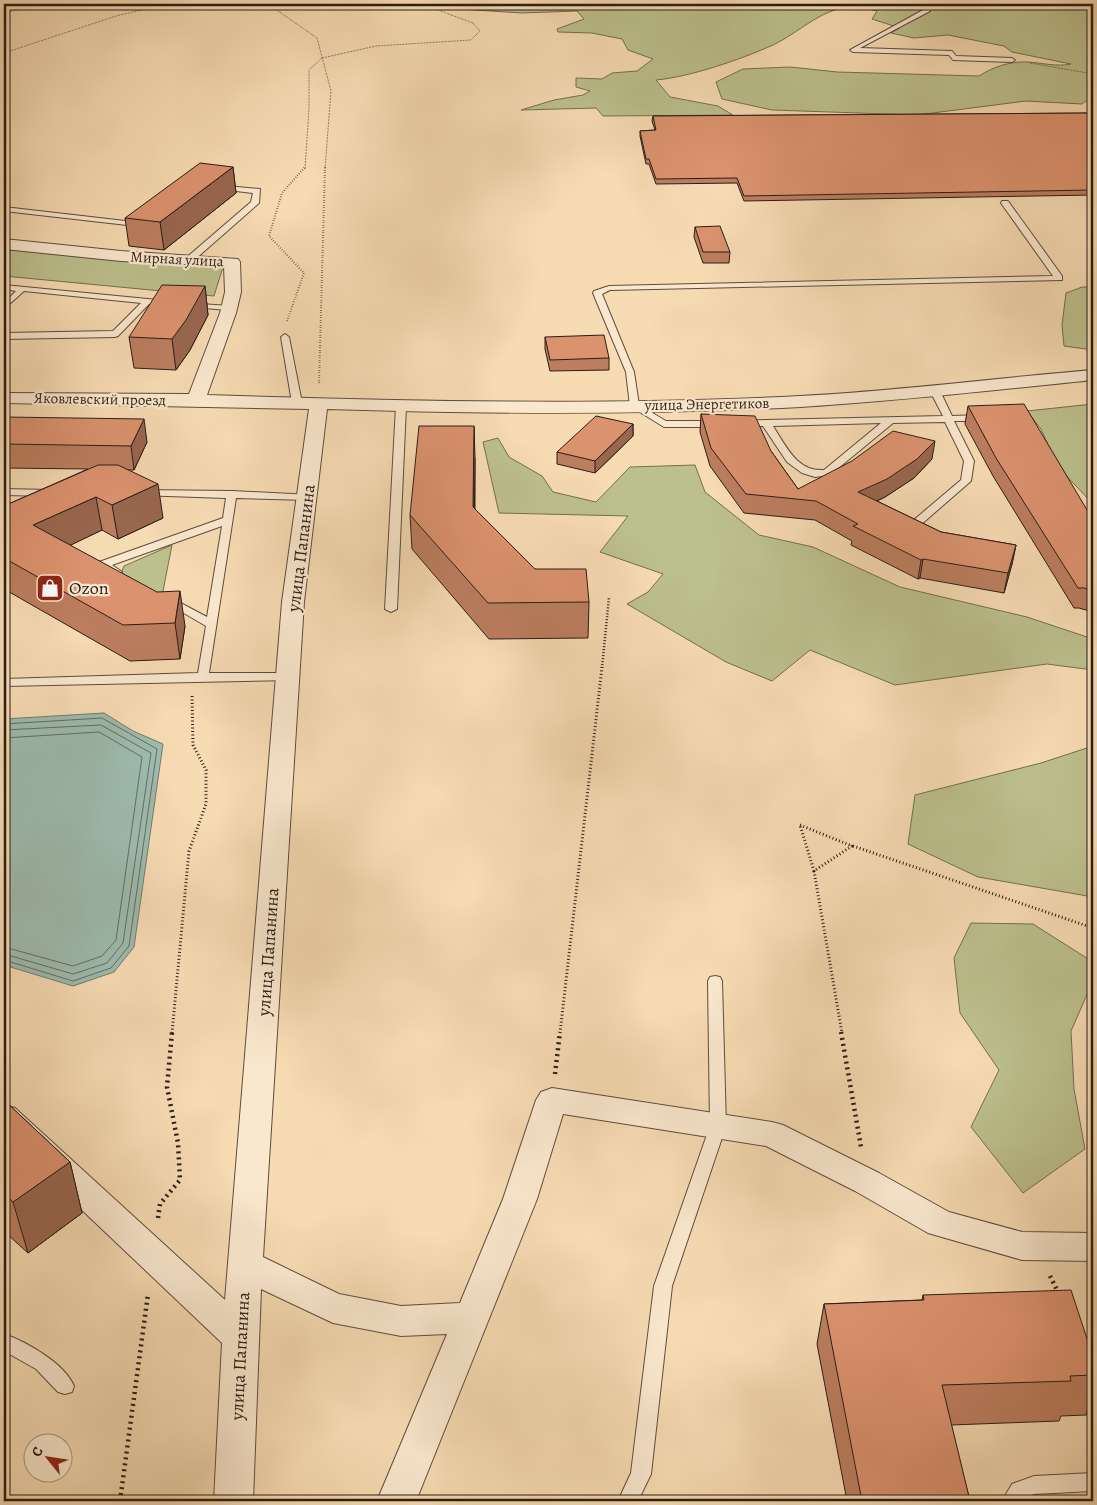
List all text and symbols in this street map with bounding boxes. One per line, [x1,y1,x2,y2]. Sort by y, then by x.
street label: Мирная улица [130,247,224,271]
street label: Яковлевский проезд [34,388,166,410]
street label: улица Энергетиков [643,393,770,415]
street label: улица Папанина [281,482,321,614]
shop icon: Ozon [35,573,65,603]
place label: Ozon [69,576,109,600]
street label: улица Папанина [251,886,285,1018]
street label: улица Папанина [225,1290,255,1422]
north arrow [22,1432,72,1482]
text: С [27,1443,48,1460]

